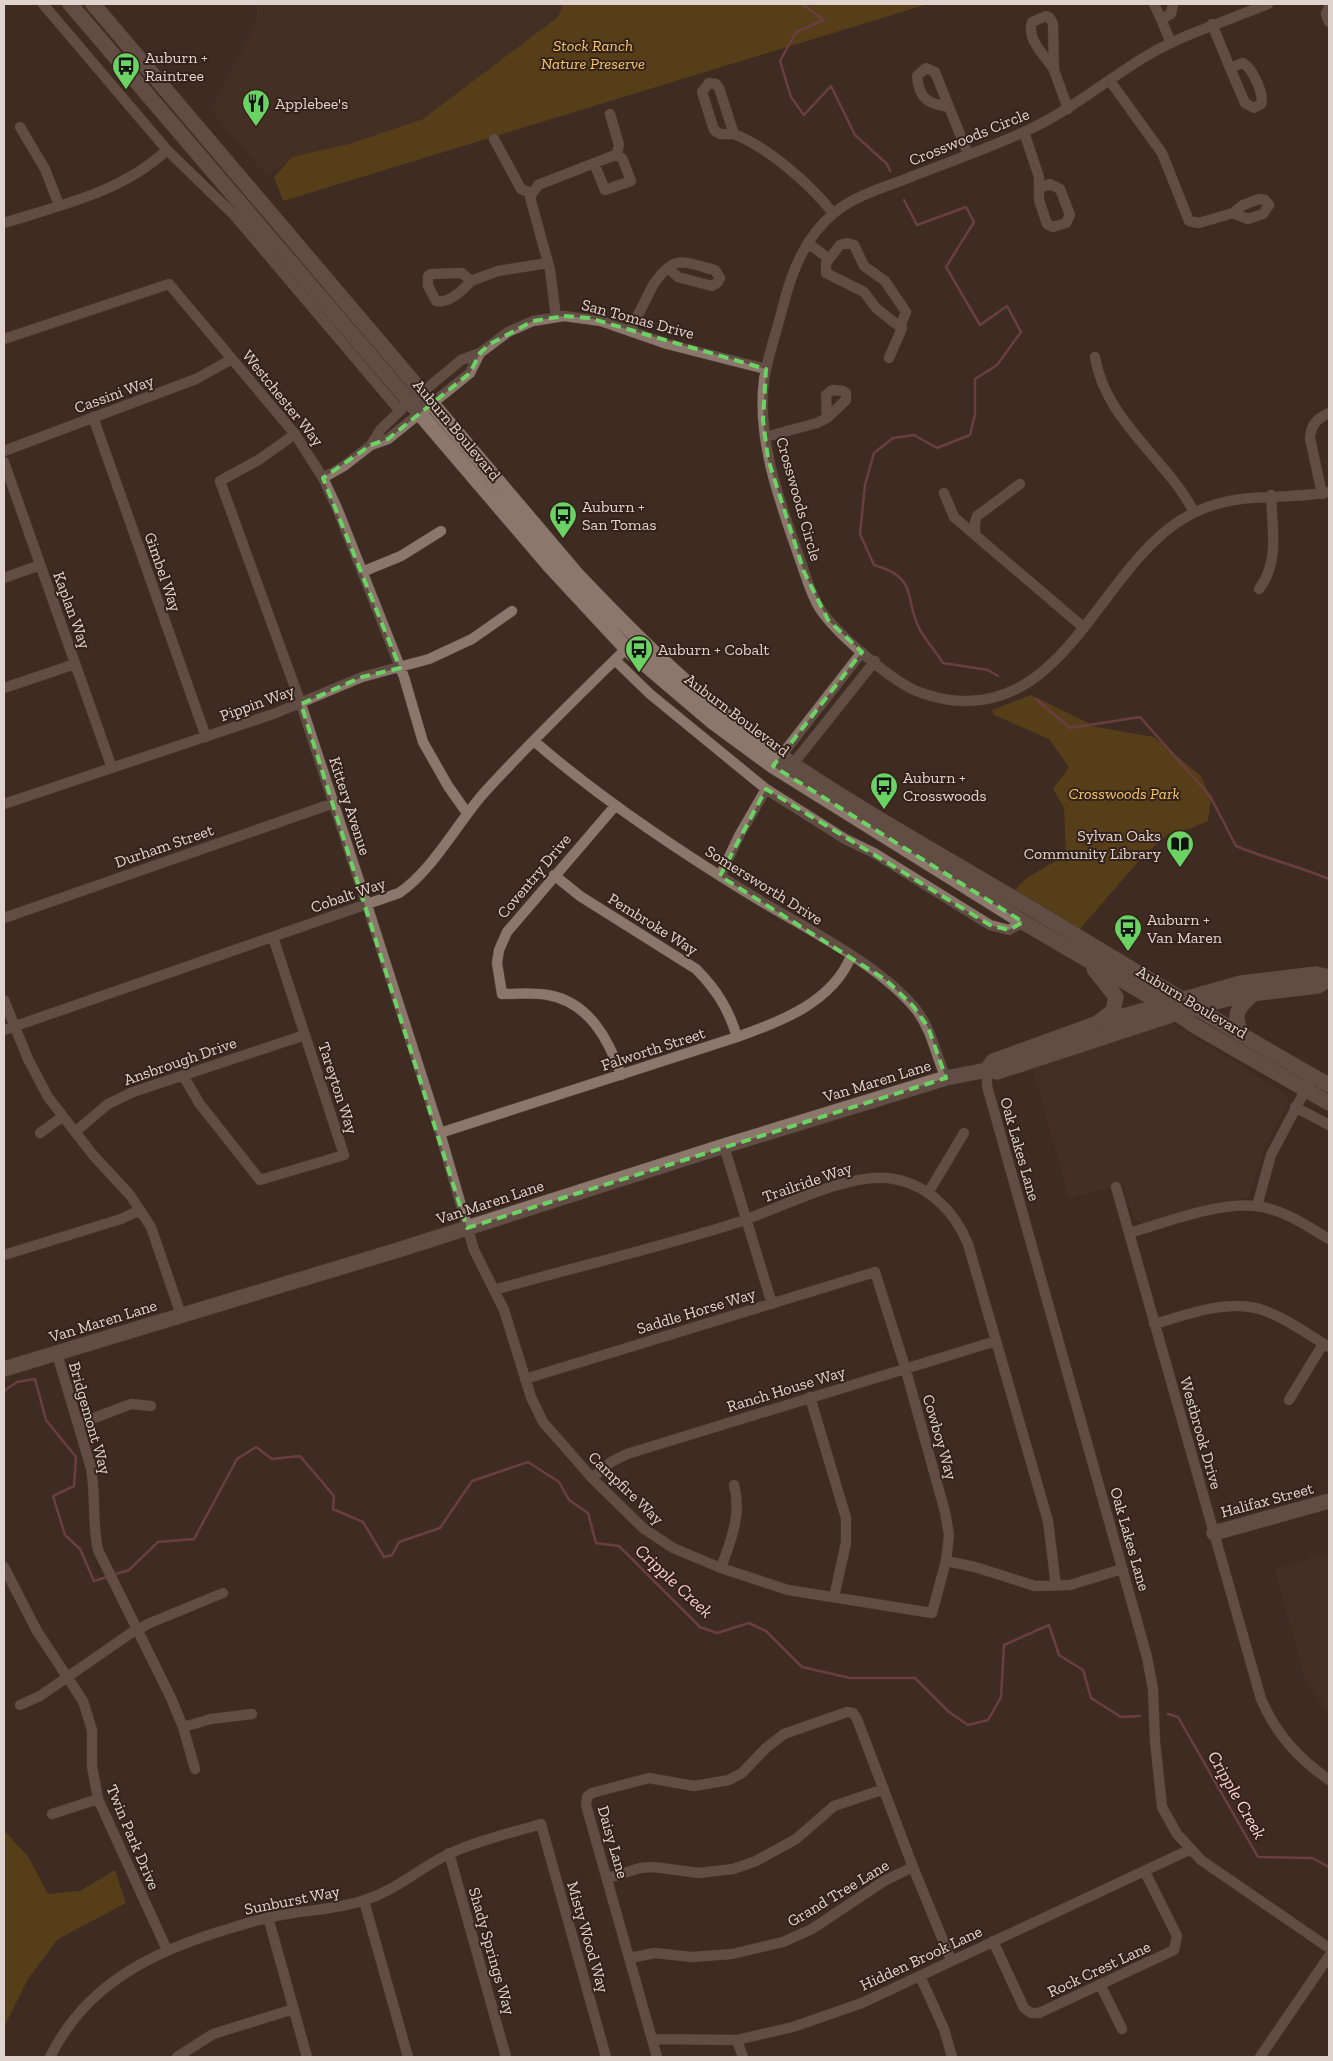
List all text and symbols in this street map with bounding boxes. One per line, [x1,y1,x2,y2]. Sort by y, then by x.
park label: Stock Ranch Nature Preserve [541,36,645,73]
place label: Auburn + Raintree [145,48,208,85]
bus stop icon: Auburn + Raintree [111,51,141,90]
restaurant icon: Applebee's [241,88,271,127]
place label: Applebee's [275,94,348,113]
street label: Crosswoods Circle [906,104,1032,170]
street label: San Tomas Drive [580,295,696,343]
street label: Westchester Way [238,346,328,451]
street label: Cassini Way [72,371,157,417]
street label: Auburn Boulevard [409,376,505,484]
street label: Crosswoods Circle [772,435,826,563]
place label: Auburn + San Tomas [582,497,656,534]
bus stop icon: Auburn + San Tomas [548,500,578,539]
street label: Gimbel Way [141,530,186,615]
street label: Kaplan Way [49,569,95,652]
bus stop icon: Auburn + Cobalt [624,634,654,673]
place label: Auburn + Cobalt [658,640,770,659]
street label: Auburn Boulevard [681,670,793,761]
street label: Pippin Way [217,680,298,725]
street label: Kittery Avenue [325,754,375,858]
place label: Auburn + Crosswoods [903,768,987,805]
bus stop icon: Auburn + Crosswoods [869,771,899,810]
park label: Crosswoods Park [1068,784,1180,803]
street label: Durham Street [112,820,216,872]
place label: Sylvan Oaks Community Library [1024,826,1162,863]
library icon: Sylvan Oaks Community Library [1165,829,1195,868]
street label: Coventry Drive [493,830,575,922]
street label: Somersworth Drive [702,841,826,929]
street label: Cobalt Way [308,873,389,917]
street label: Pembroke Way [605,889,702,960]
place label: Auburn + Van Maren [1146,910,1223,947]
bus stop icon: Auburn + Van Maren [1113,913,1143,952]
street label: Auburn Boulevard [1133,961,1251,1043]
street label: Falworth Street [599,1023,707,1075]
street label: Ansbrough Drive [121,1033,239,1089]
street label: Tareyton Way [314,1040,362,1137]
street label: Van Maren Lane [820,1056,933,1107]
street label: Oak Lakes Lane [996,1095,1044,1203]
street label: Trailride Way [760,1158,855,1206]
street label: Van Maren Lane [433,1176,546,1229]
street label: Saddle Horse Way [634,1284,759,1338]
street label: Van Maren Lane [46,1296,159,1347]
street label: Bridgemont Way [65,1360,115,1477]
street label: Ranch House Way [724,1362,848,1416]
street label: Westbrook Drive [1176,1375,1226,1491]
street label: Cowboy Way [919,1392,961,1483]
street label: Campfire Way [585,1447,668,1529]
street label: Halifax Street [1219,1478,1316,1522]
street label: Oak Lakes Lane [1106,1485,1154,1593]
water label: Cripple Creek [631,1539,717,1623]
water label: Cripple Creek [1203,1747,1271,1843]
street label: Twin Park Drive [102,1782,164,1892]
street label: Daisy Lane [594,1803,632,1881]
street label: Grand Tree Lane [784,1855,892,1931]
street label: Misty Wood Way [563,1879,613,1996]
street label: Sunburst Way [243,1881,342,1919]
street label: Shady Springs Way [465,1885,520,2018]
street label: Hidden Brook Lane [857,1921,985,1995]
street label: Rock Crest Lane [1044,1937,1154,2001]

